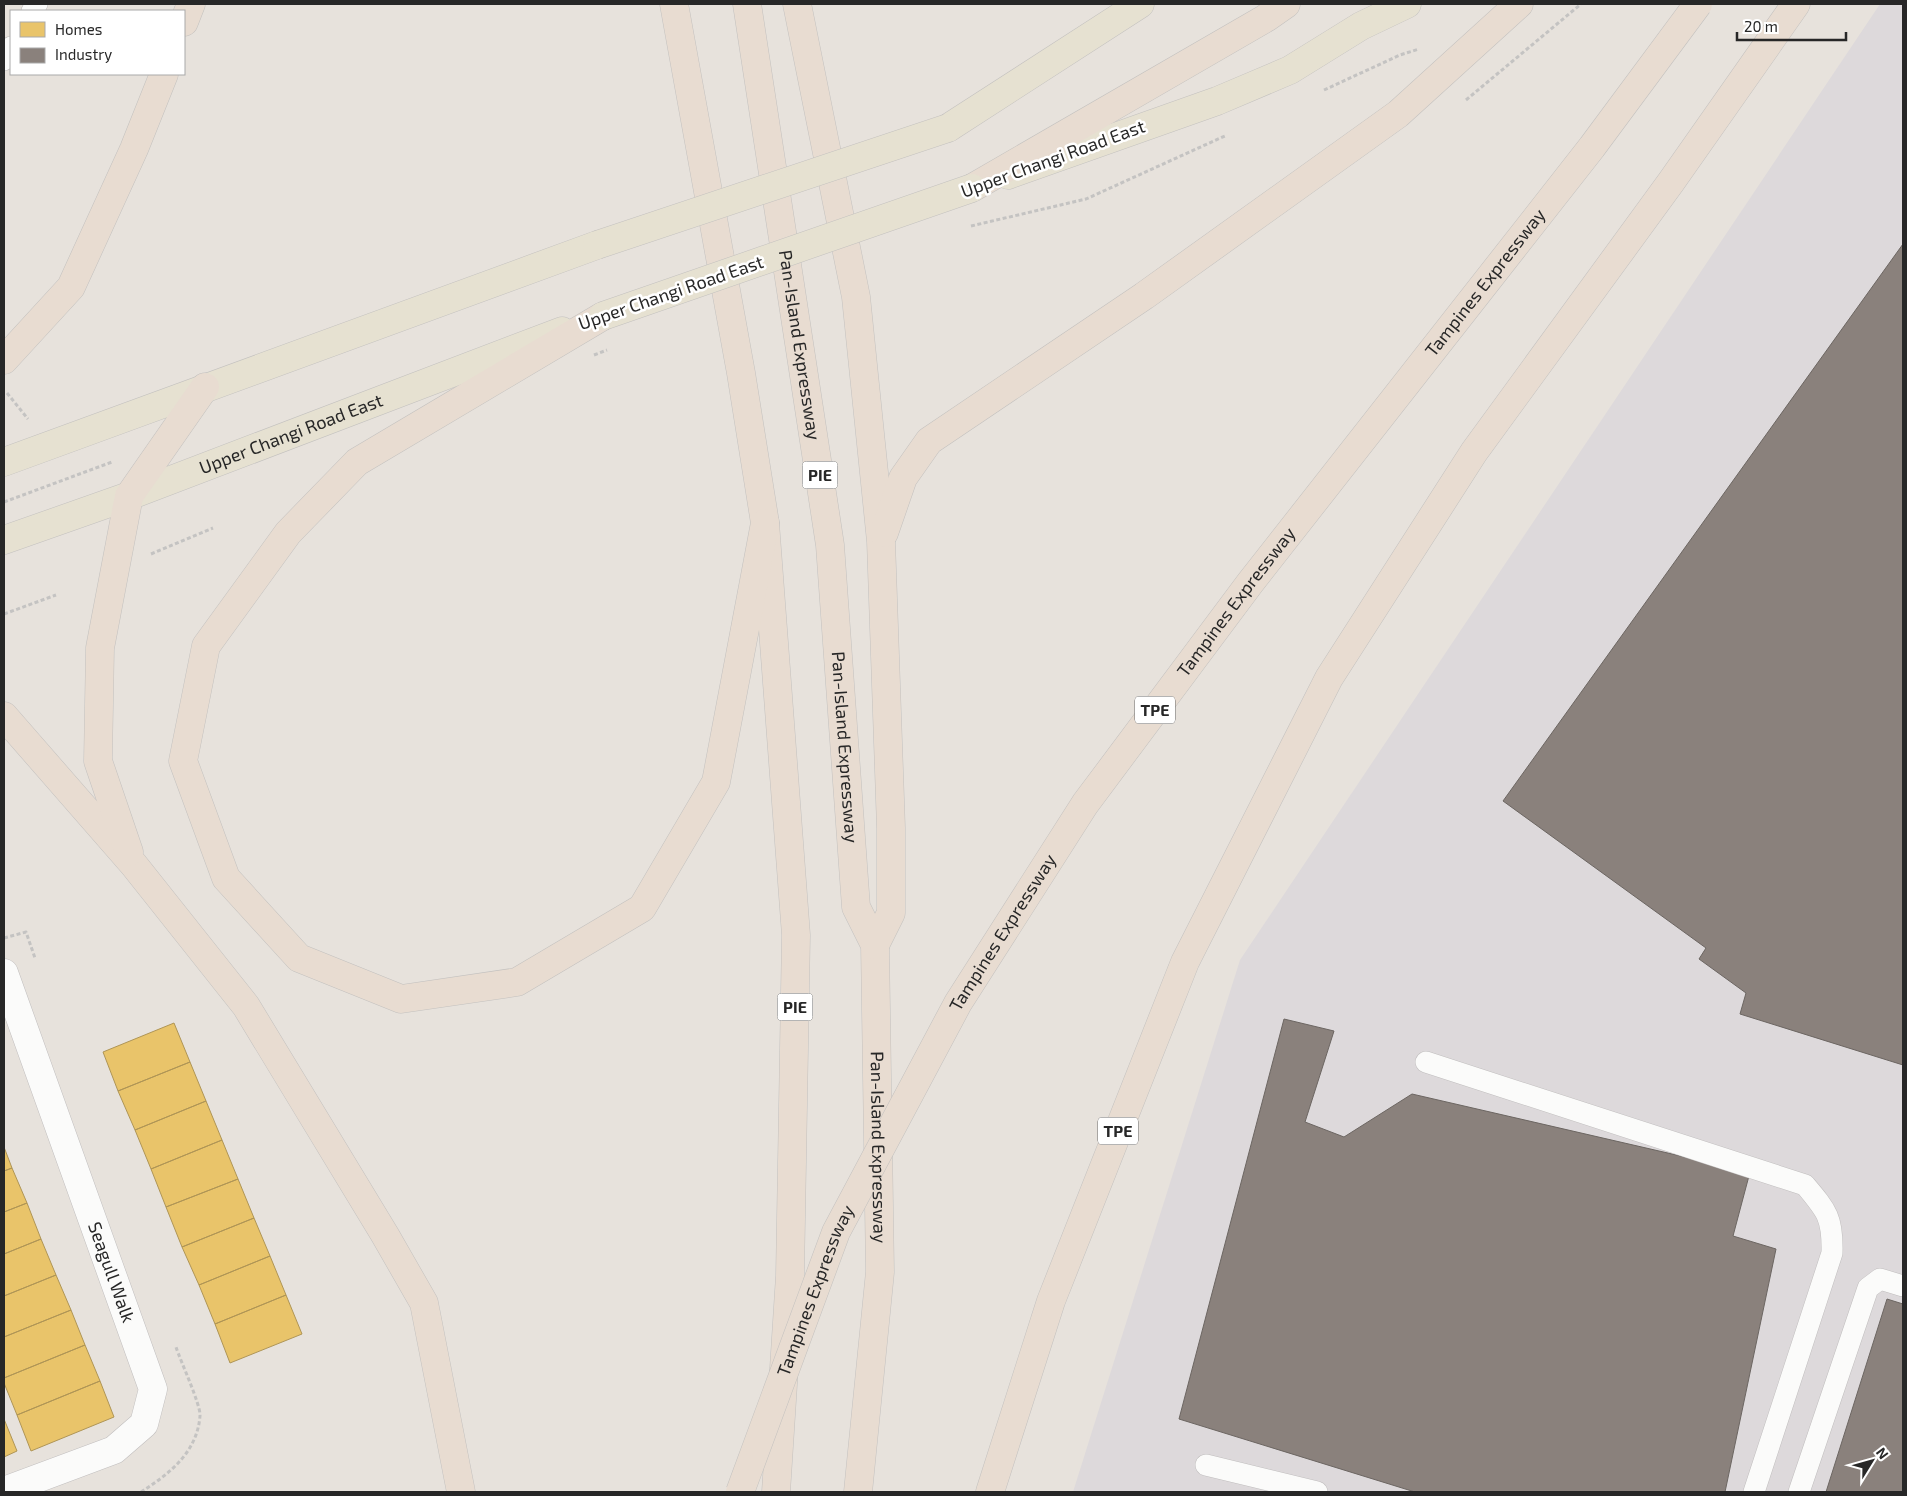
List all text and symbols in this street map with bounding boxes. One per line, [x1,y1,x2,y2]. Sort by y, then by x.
legend [10,10,185,75]
scale bar [1737,10,1846,42]
text: 20 m [1744,17,1778,35]
text: Homes [55,20,102,38]
text: Industry [55,45,112,63]
street label: Upper Changi Road East [958,114,1148,202]
street label: Tampines Expressway [1420,203,1550,361]
street label: Pan-Island Expressway [775,248,826,442]
street label: Upper Changi Road East [575,250,766,334]
street label: Upper Changi Road East [196,388,386,478]
road number: PIE [802,462,838,488]
street label: Tampines Expressway [1172,522,1300,681]
street label: Pan-Island Expressway [828,650,863,844]
road number: TPE [1135,696,1175,724]
street label: Tampines Expressway [944,849,1060,1014]
road number: PIE [778,994,812,1020]
street label: Pan-Island Expressway [867,1051,892,1244]
road number: TPE [1098,1118,1138,1144]
street label: Tampines Expressway [772,1201,859,1379]
street label: Seagull Walk [84,1219,140,1325]
north arrow [1847,1436,1897,1486]
text: N [1873,1444,1893,1462]

